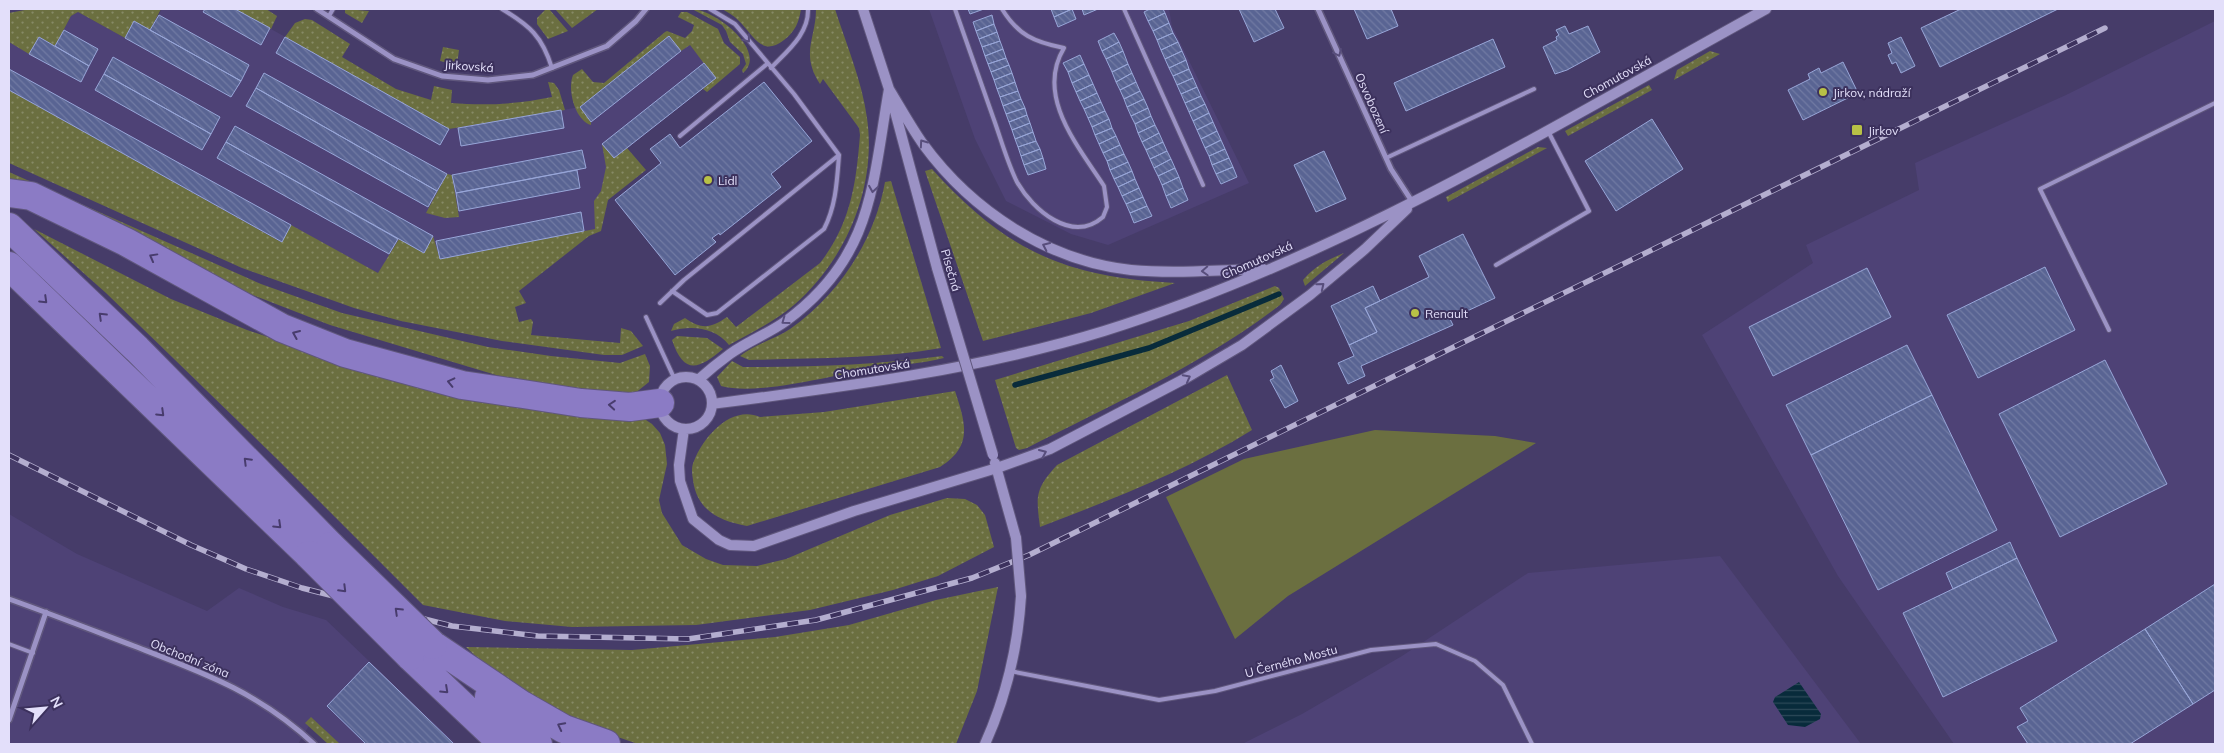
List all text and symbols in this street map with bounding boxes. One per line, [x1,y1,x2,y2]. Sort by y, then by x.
one-way arrow [742,33,750,42]
one-way arrow [1332,48,1342,57]
street label: Chomutovská [1580,52,1654,102]
street label: Jirkovská [444,57,494,75]
street label: Osvobození [1352,70,1392,137]
place label: Jirkov, nádraží [1833,85,1912,100]
marker: Jirkov, nádraží [1817,86,1829,98]
marker: Jirkov [1850,123,1864,137]
place label: Jirkov [1868,123,1899,138]
one-way arrow [920,139,929,149]
place label: Lidl [718,173,737,188]
marker: Lidl [702,174,714,186]
one-way arrow [869,185,879,194]
street label: Chomutovská [1219,238,1295,282]
one-way arrow [1042,242,1051,252]
street label: Písečná [938,247,964,293]
one-way arrow [150,254,159,264]
one-way arrow [1200,266,1208,277]
one-way arrow [1315,283,1324,292]
one-way arrow [38,294,47,303]
place label: Renault [1425,306,1468,321]
marker: Renault [1409,307,1421,319]
one-way arrow [98,313,107,322]
one-way arrow [781,315,791,324]
one-way arrow [292,330,301,341]
street label: Chomutovská [833,356,911,382]
one-way arrow [1182,374,1191,384]
one-way arrow [447,377,456,388]
one-way arrow [608,400,616,411]
one-way arrow [155,407,164,416]
one-way arrow [1038,448,1047,459]
one-way arrow [244,458,253,467]
one-way arrow [272,519,281,528]
one-way arrow [337,584,346,593]
one-way arrow [395,608,404,617]
street label: Obchodní zóna [148,635,232,681]
street label: U Černého Mostu [1243,641,1339,681]
north arrow [20,683,70,733]
one-way arrow [440,684,449,693]
text: N [46,693,67,711]
one-way arrow [557,722,566,732]

